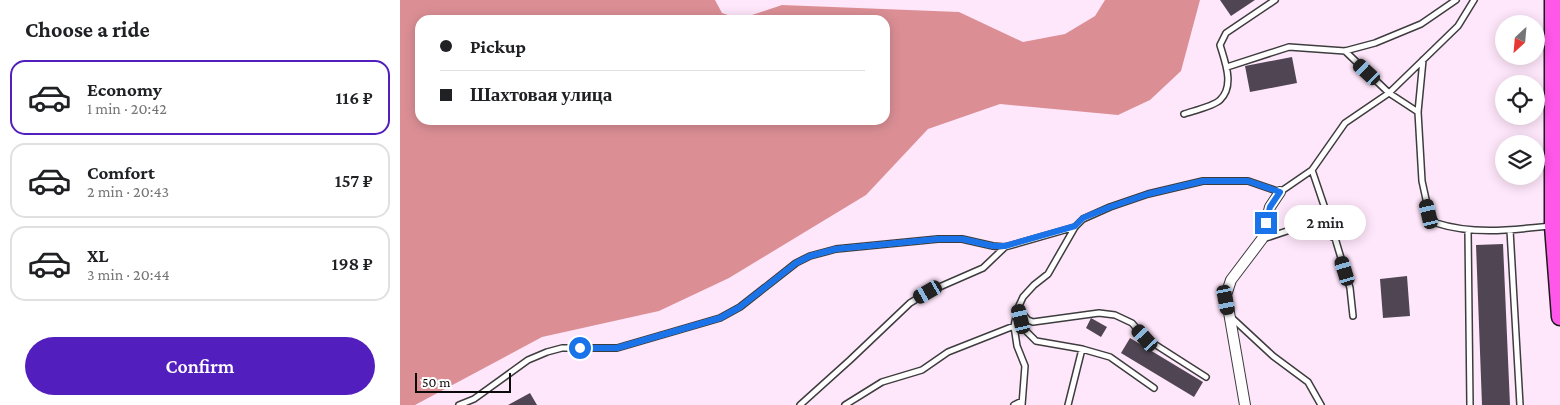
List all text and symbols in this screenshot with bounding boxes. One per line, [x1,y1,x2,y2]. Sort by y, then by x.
north arrow [1495,15,1545,65]
map controls [1495,15,1545,185]
text: Choose a ride [25,17,150,42]
text: Pickup [470,36,526,57]
car [1350,56,1383,88]
icon: car [27,75,72,120]
button: locate [1495,75,1545,125]
text: Economy [87,79,162,100]
text: Шахтовая улица [470,84,612,105]
text: 116 ₽ [336,87,373,108]
text: 1 min · 20:42 [87,100,167,117]
button: layers [1495,135,1545,185]
icon: car [27,158,72,203]
text: Comfort [87,162,155,183]
text: 157 ₽ [335,170,373,191]
text: 2 min · 20:43 [87,183,169,200]
car [1418,198,1439,230]
callout: 2 min [1284,206,1366,240]
route end [1255,212,1277,234]
text: 2 min [1306,214,1344,231]
icon: car [27,241,72,286]
text: XL [87,245,109,266]
text: 198 ₽ [332,253,373,274]
car [1333,254,1356,288]
text: 3 min · 20:44 [87,266,170,283]
car [911,278,944,306]
car [1215,284,1236,316]
car [1010,303,1031,335]
car [1129,322,1160,354]
button: Confirm [25,337,375,395]
route start [569,337,591,359]
scale bar [415,370,511,393]
text: 50 m [422,374,450,390]

